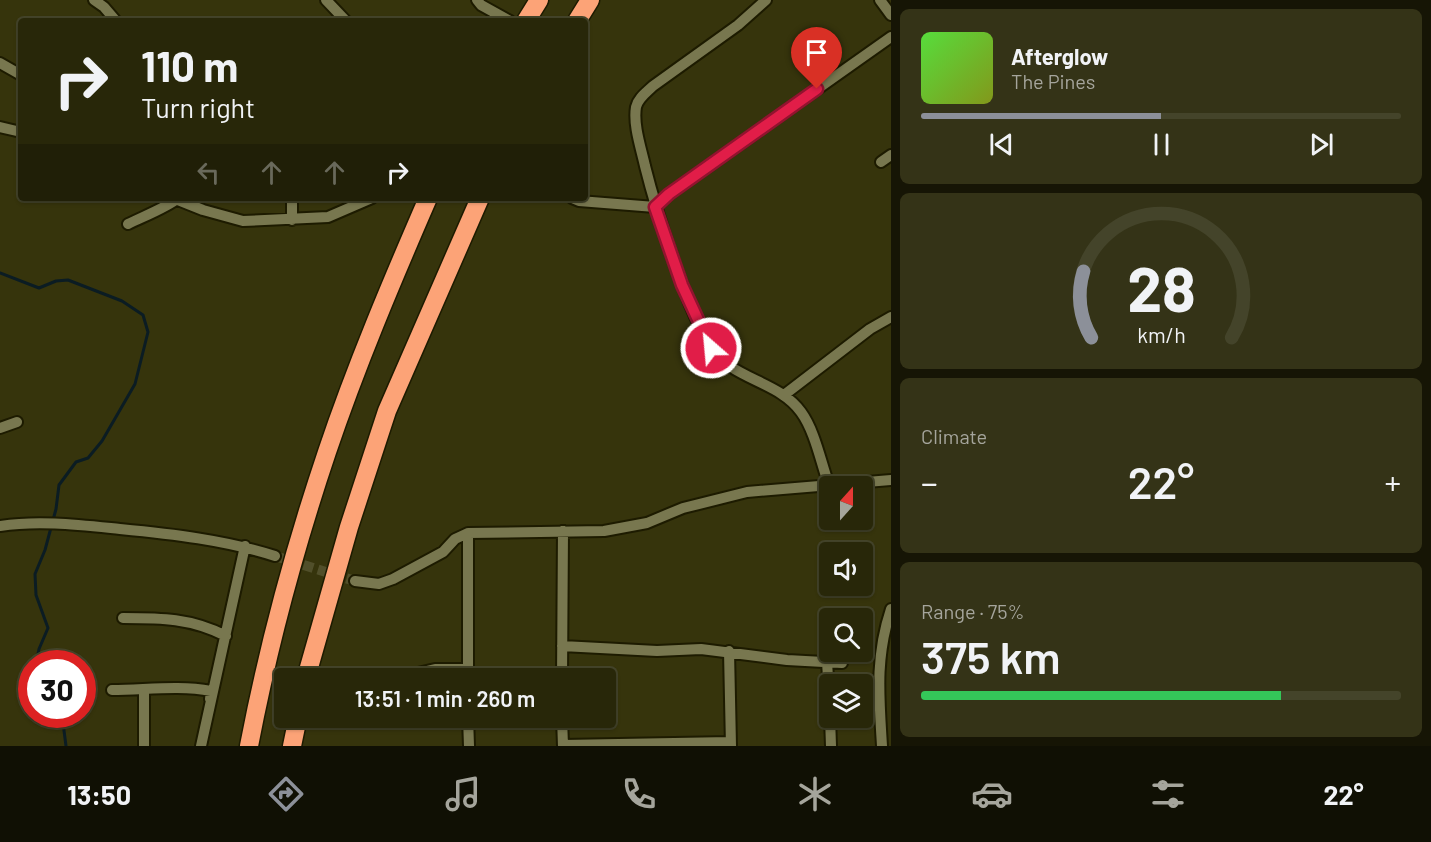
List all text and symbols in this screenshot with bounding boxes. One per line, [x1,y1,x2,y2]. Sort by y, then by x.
pin [791,27,842,89]
icon: arrive [800,36,833,69]
text: 110 m [141,40,238,90]
icon: right [42,42,120,120]
text: Afterglow [1011,43,1108,69]
text: The Pines [1011,69,1095,93]
text: Turn right [141,91,255,123]
icon: previous [985,128,1018,161]
icon: pause [1145,128,1178,161]
icon: next [1305,128,1338,161]
icon: left [192,156,225,189]
icon: ahead [255,156,288,189]
icon: ahead [318,156,351,189]
icon: right [381,156,414,189]
text: 28 [1127,250,1195,324]
position arrow [679,316,743,380]
text: km/h [1137,322,1185,347]
text: Climate [921,424,987,448]
text: 22° [1128,454,1194,508]
text: − [921,462,938,502]
text: + [1384,462,1401,502]
north arrow [819,476,873,530]
map controls [819,476,873,728]
button: sound [819,542,873,596]
text: Range · 75% [921,599,1025,623]
button: search [819,608,873,662]
text: 375 km [921,629,1061,683]
speed limit sign: 30 [18,650,96,728]
button: layers [819,674,873,728]
text: 13:51 · 1 min · 260 m [355,685,535,711]
icon: directions [265,773,307,815]
icon: music [442,773,484,815]
icon: phone [618,773,660,815]
icon: climate [794,773,836,815]
icon: car [971,773,1013,815]
icon: filters [1147,773,1189,815]
text: 13:50 [67,778,131,810]
text: 22° [1323,778,1364,810]

